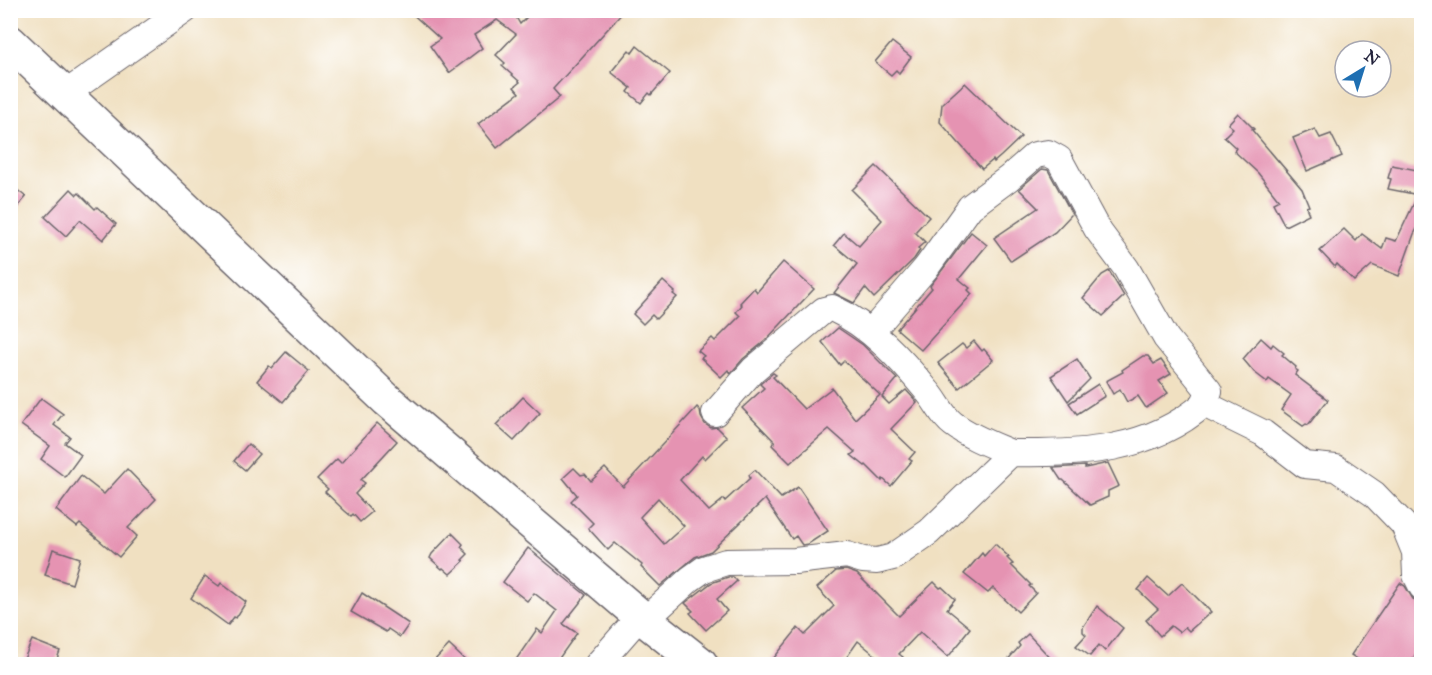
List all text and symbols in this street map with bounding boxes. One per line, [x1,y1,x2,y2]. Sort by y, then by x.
north arrow [1333,39,1393,99]
text: N [1361,46,1383,69]

